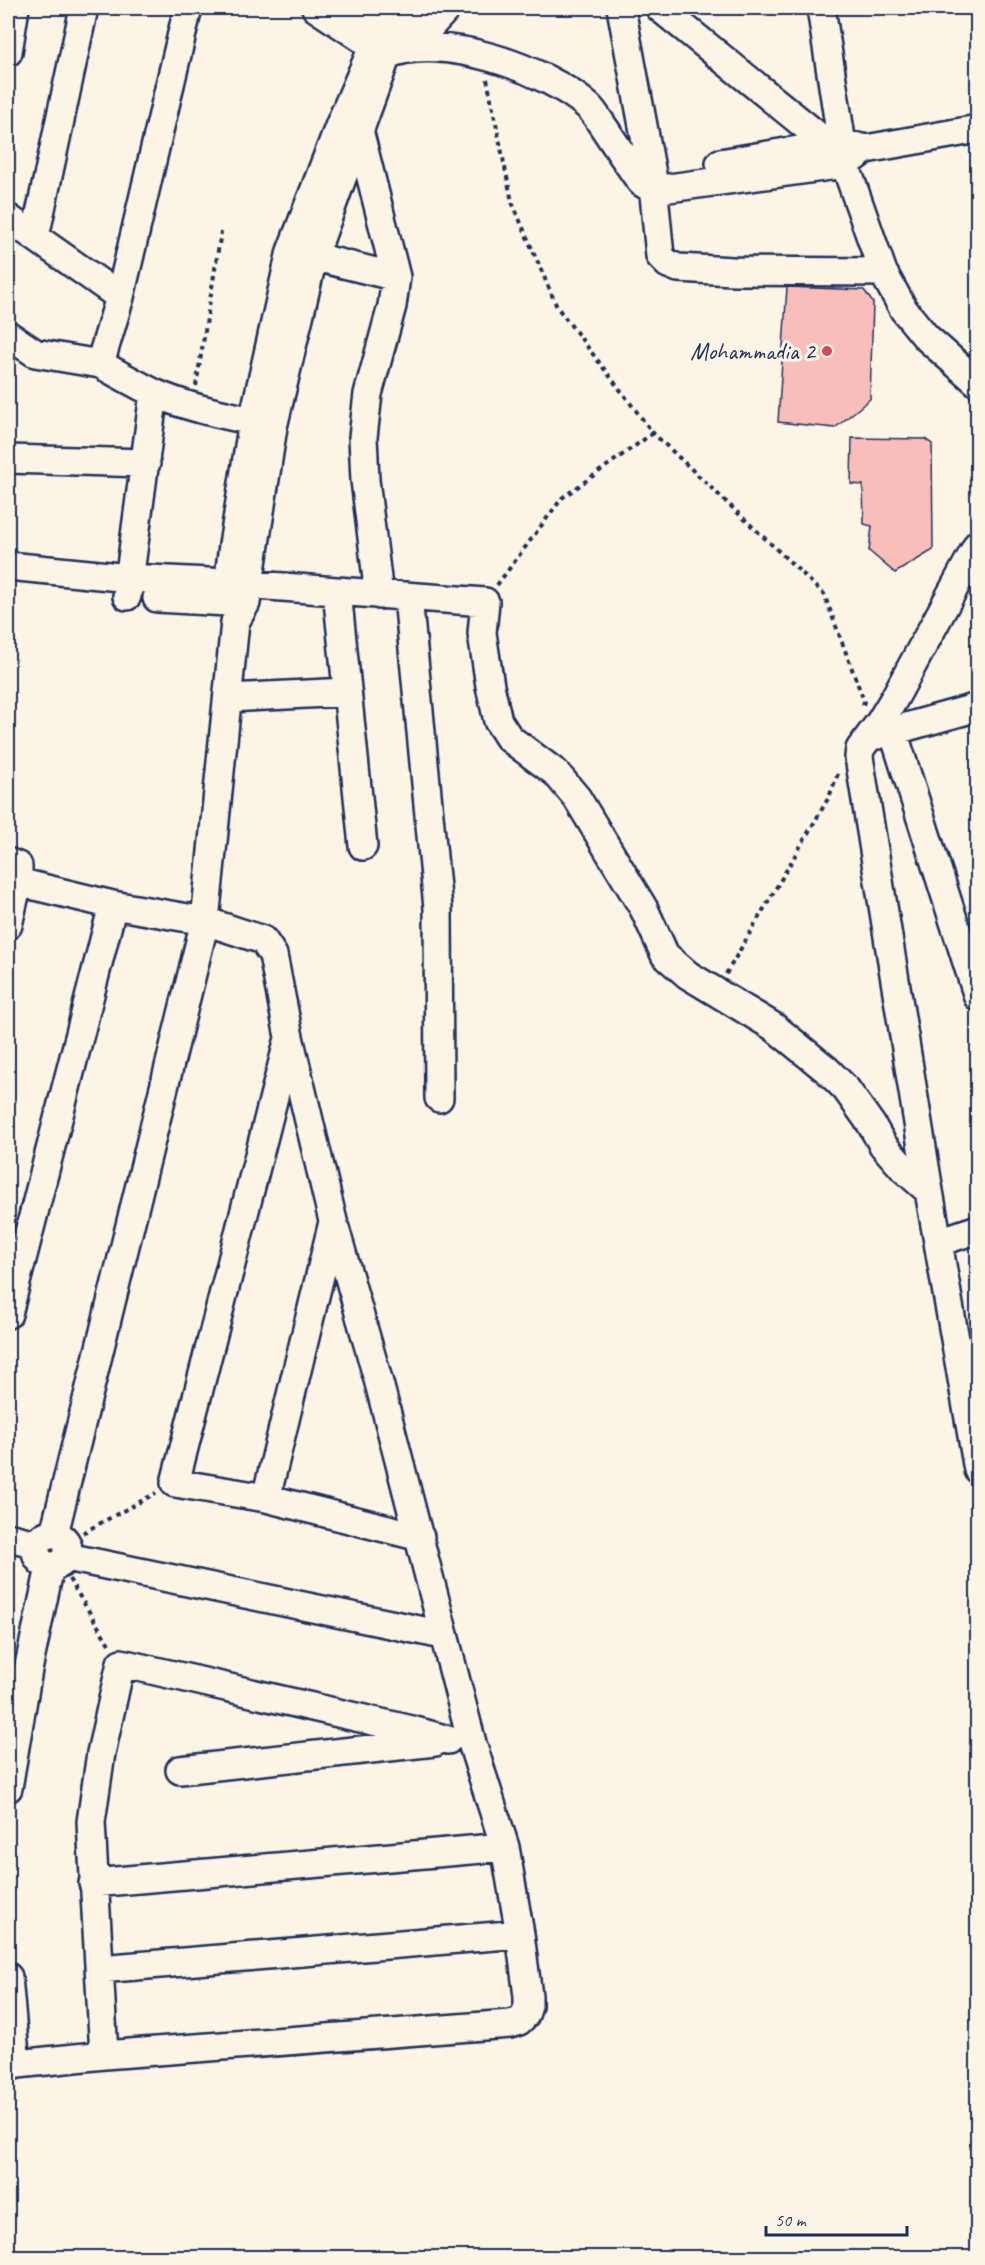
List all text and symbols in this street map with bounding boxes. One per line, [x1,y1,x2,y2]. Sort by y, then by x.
place label: Mohammadia 2 [690,336,817,366]
marker: Mohammadia 2 [820,344,834,358]
scale bar [766,2199,907,2237]
text: 50 m [775,2209,808,2231]

